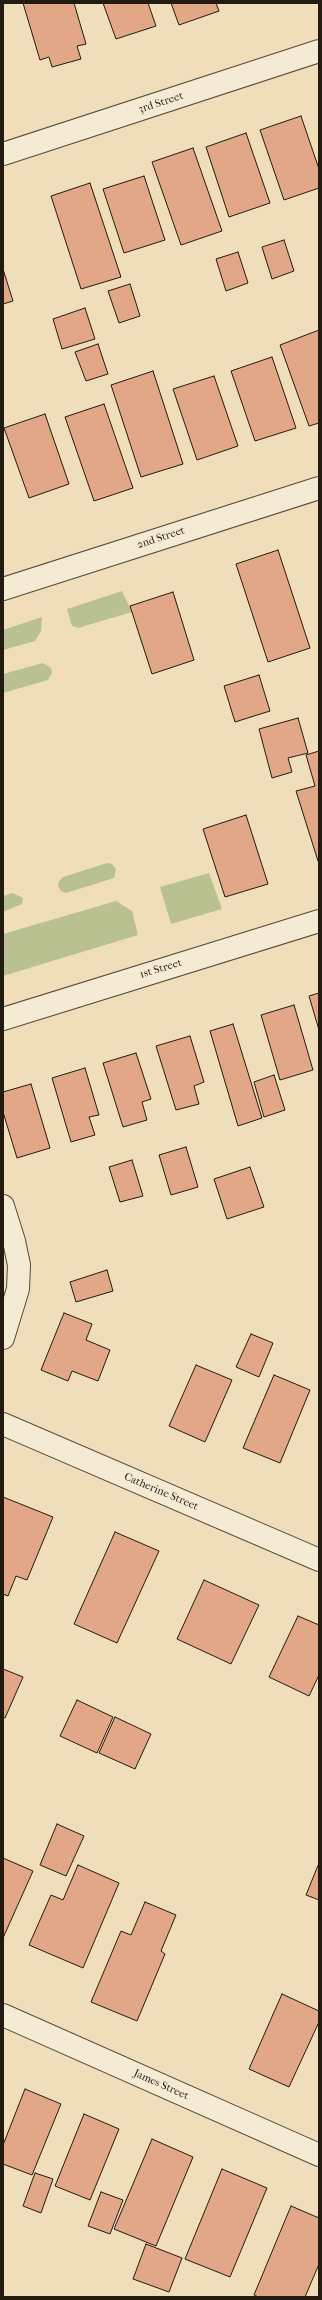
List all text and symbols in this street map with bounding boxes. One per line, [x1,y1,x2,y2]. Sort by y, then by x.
street label: 3rd Street [137,90,185,116]
street label: 2nd Street [135,524,187,552]
street label: 1st Street [138,956,184,982]
street label: Catherine Street [122,1470,200,1514]
street label: James Street [131,2067,191,2103]

